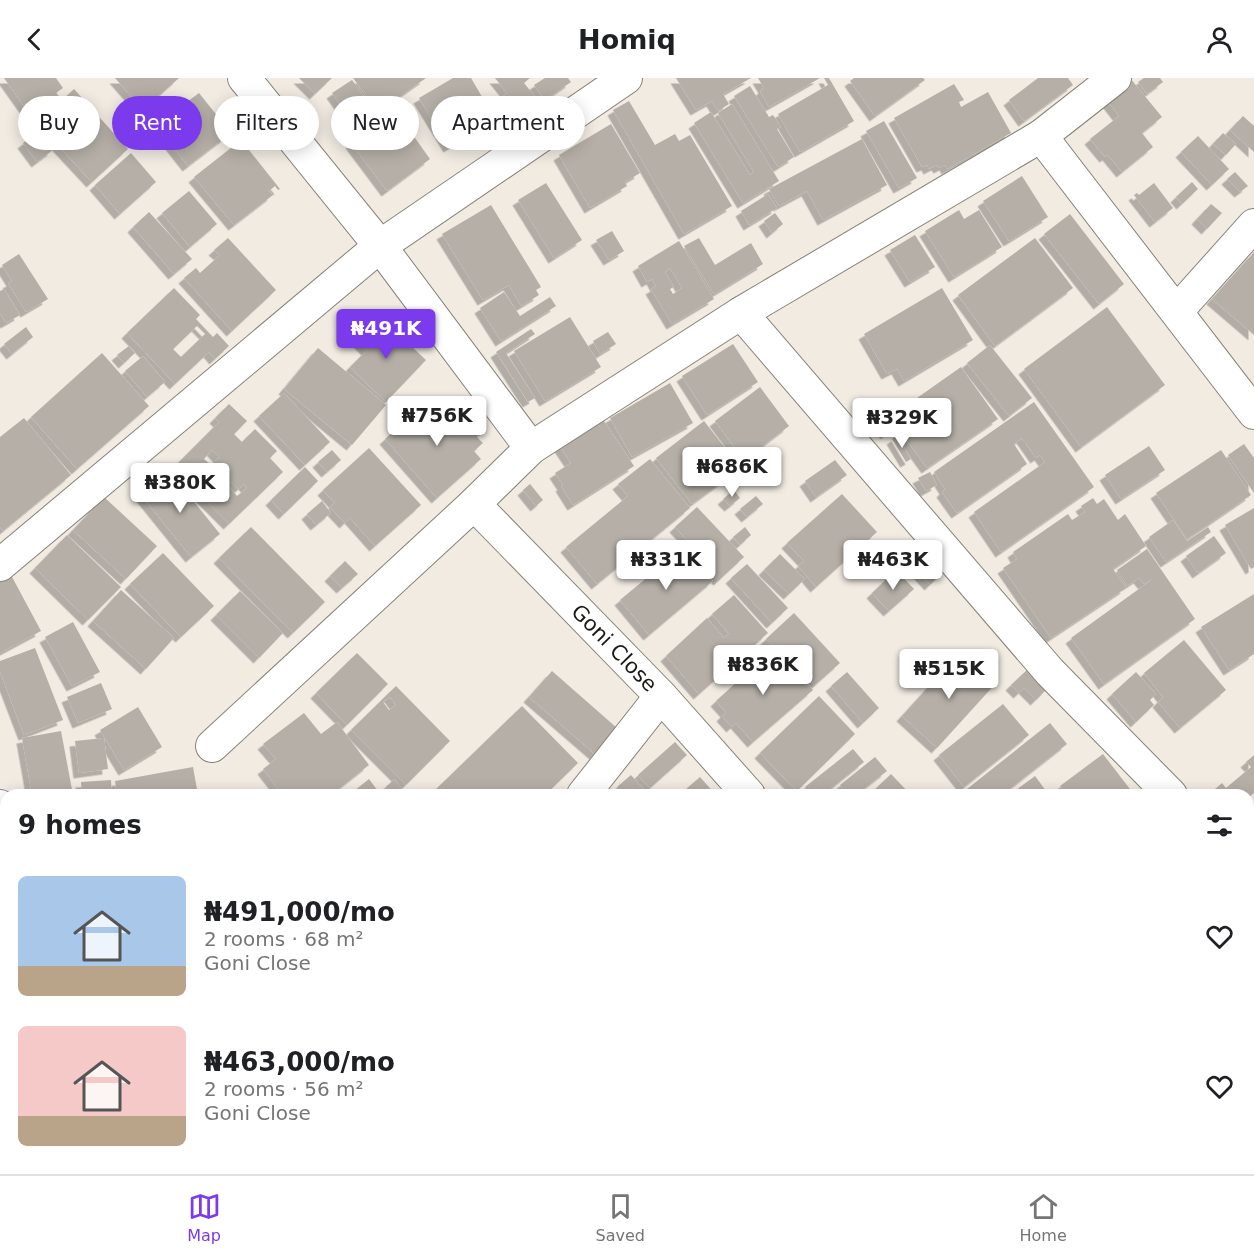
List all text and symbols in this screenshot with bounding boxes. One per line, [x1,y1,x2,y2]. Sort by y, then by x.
icon: back [18,23,51,56]
icon: person [1203,23,1236,56]
text: Homiq [578,24,676,55]
chip: Buy [18,96,100,150]
chip: Rent [112,96,202,150]
chip: Filters [214,96,319,150]
chip: New [331,96,419,150]
chip: Apartment [431,96,585,150]
pin: ₦491K [344,309,428,360]
text: ₦491K [350,316,422,340]
pin: ₦756K [395,396,479,447]
pin: ₦329K [860,398,944,449]
text: ₦756K [401,403,473,427]
text: ₦329K [866,405,938,429]
pin: ₦686K [690,447,774,498]
text: ₦686K [696,454,768,478]
pin: ₦380K [138,463,222,514]
text: ₦380K [144,470,216,494]
pin: ₦331K [624,540,708,591]
pin: ₦463K [851,540,935,591]
text: ₦331K [630,547,702,571]
text: ₦463K [857,547,929,571]
street label: Goni Close [566,599,662,697]
pin: ₦836K [721,645,805,696]
pin: ₦515K [907,649,991,700]
text: ₦836K [727,652,799,676]
text: ₦515K [913,656,985,680]
icon: filters [1203,809,1236,842]
text: 9 homes [18,810,142,840]
text: ₦491,000/mo [204,897,395,927]
icon: home [66,900,138,972]
icon: heart [1203,920,1236,953]
text: 2 rooms · 68 m² [204,927,364,951]
text: Goni Close [204,951,311,975]
text: ₦463,000/mo [204,1047,395,1077]
icon: home [66,1050,138,1122]
icon: heart [1203,1070,1236,1103]
text: 2 rooms · 56 m² [204,1077,364,1101]
text: Goni Close [204,1101,311,1125]
tab: Map [187,1190,221,1245]
tab: Saved [596,1190,645,1245]
tab: Home [1019,1190,1067,1245]

